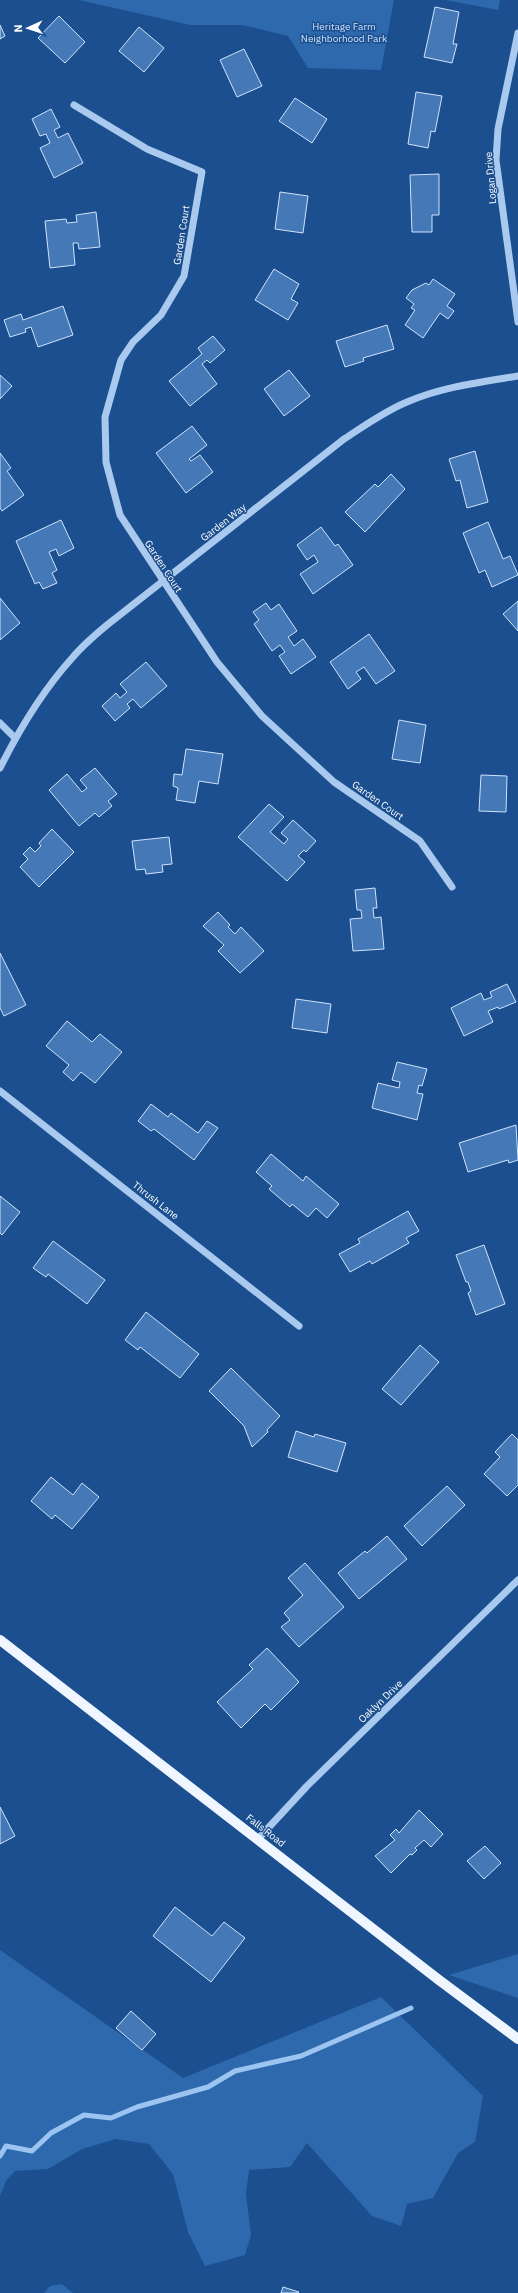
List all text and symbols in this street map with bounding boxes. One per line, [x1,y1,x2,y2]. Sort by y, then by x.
north arrow [8,8,48,48]
park label: Heritage Farm Neighborhood Park [301,20,388,45]
text: N [11,24,25,33]
street label: Logan Drive [482,151,499,205]
street label: Garden Court [170,204,193,266]
street label: Garden Way [198,501,249,544]
street label: Garden Court [142,538,186,595]
street label: Garden Court [349,778,406,823]
street label: Thrush Lane [130,1178,182,1223]
street label: Oaklyn Drive [355,1677,406,1726]
street label: Falls Road [244,1811,288,1850]

